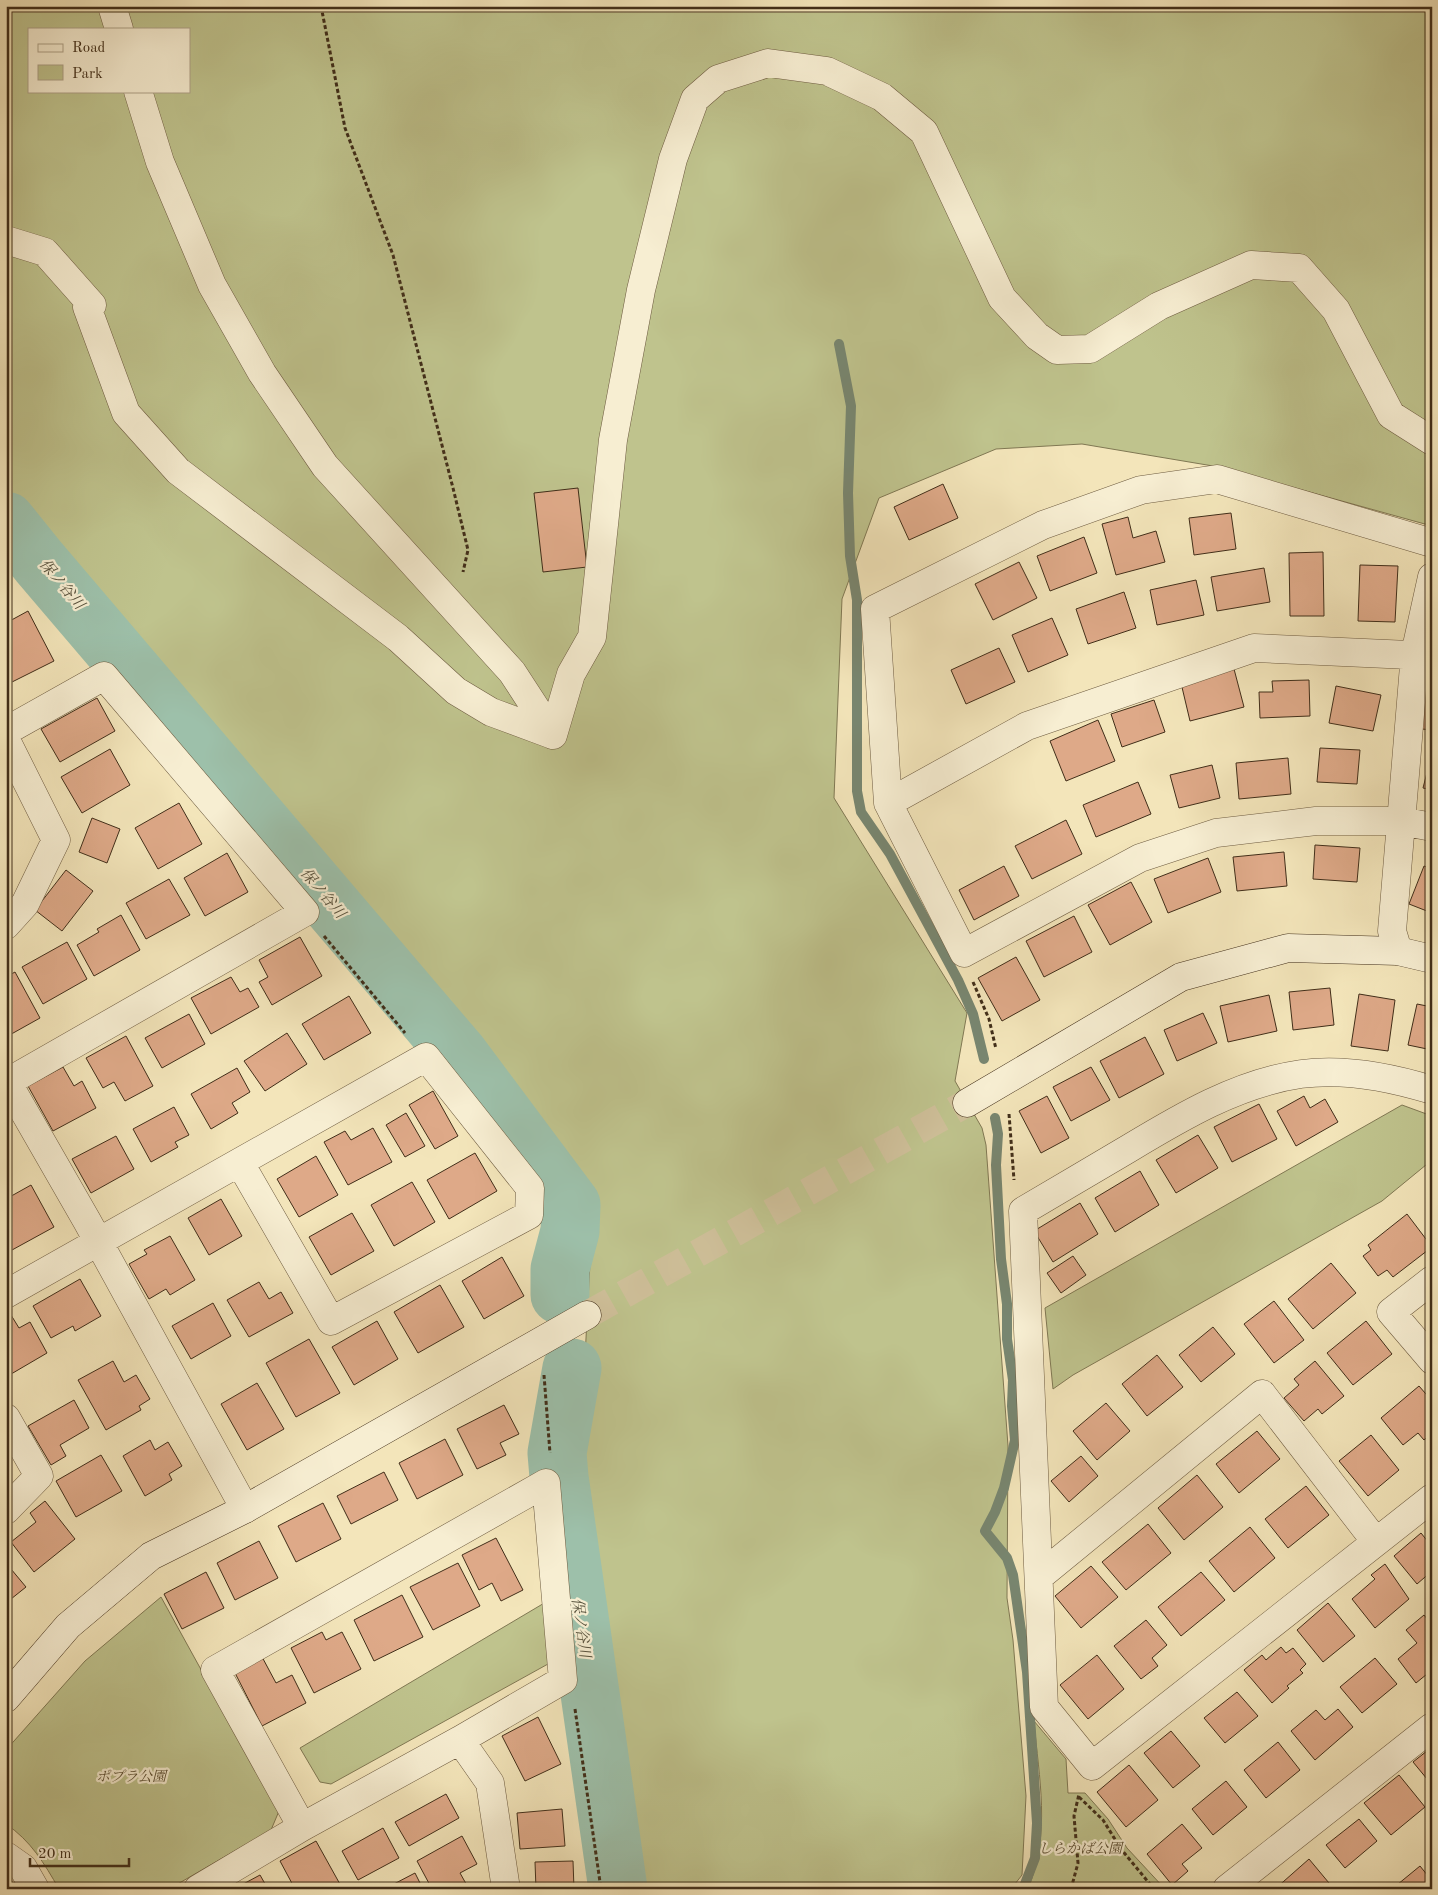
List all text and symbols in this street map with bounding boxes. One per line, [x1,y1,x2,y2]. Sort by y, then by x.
legend [28,28,190,92]
text: Road [72,41,106,56]
text: Park [72,67,103,82]
water label: 保ノ谷川 [36,556,89,614]
water label: 保ノ谷川 [297,865,350,923]
water label: 保ノ谷川 [568,1597,594,1661]
park label: ポプラ公園 [96,1769,168,1784]
scale bar [30,1835,129,1867]
park label: しらかば公園 [1038,1841,1124,1856]
text: 20 m [38,1847,72,1862]

